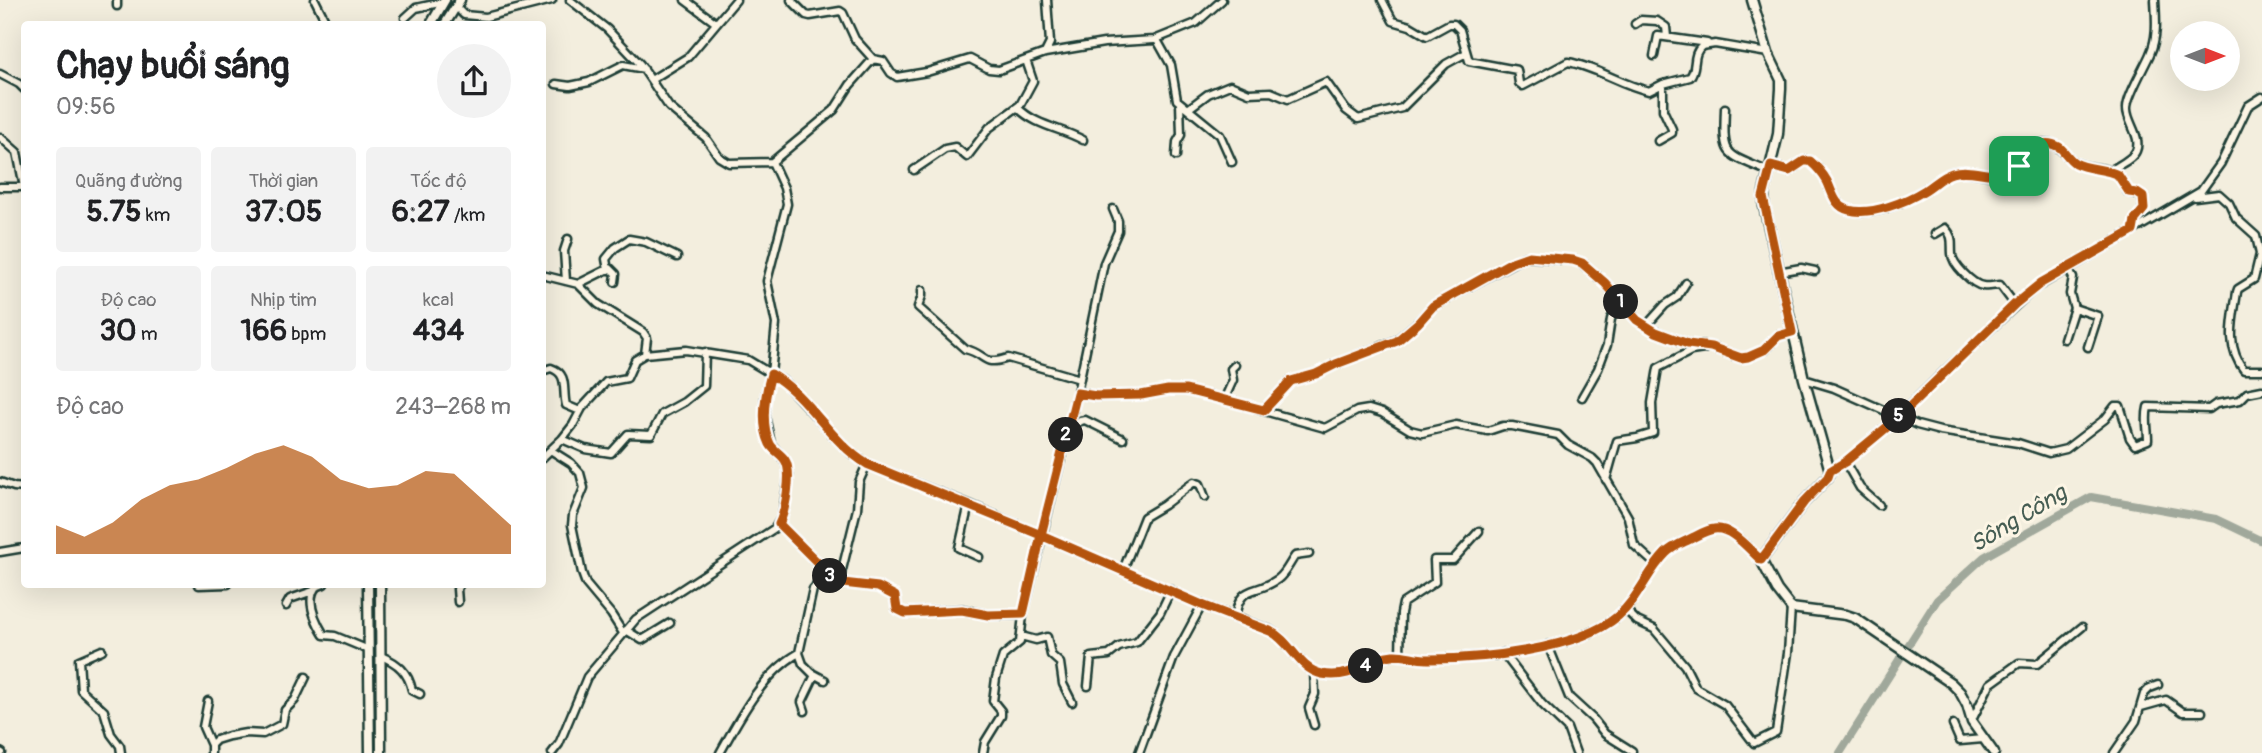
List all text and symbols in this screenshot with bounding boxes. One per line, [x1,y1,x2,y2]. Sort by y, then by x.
north arrow [2170,21,2240,91]
map controls [2170,21,2240,91]
text: Chạy buổi sáng [56,42,290,90]
button: share [437,44,511,118]
text: 09:56 [56,92,116,121]
pin [1989,136,2049,196]
icon: arrive [2000,147,2038,185]
text: Quãng đường [75,169,182,193]
text: Thời gian [249,169,318,193]
text: Tốc độ [410,169,467,193]
text: 5.75 [87,193,142,230]
text: 37:05 [245,193,322,230]
text: 6:27 [392,193,450,230]
text: km [142,203,170,227]
text: /km [450,203,485,227]
pin: 1 [1604,284,1638,320]
text: Độ cao [101,288,156,312]
text: Nhịp tim [250,288,317,312]
text: kcal [423,288,454,312]
text: 1 [1617,289,1624,313]
text: 30 [99,312,137,349]
text: 166 [241,312,287,349]
text: 434 [413,312,464,349]
text: m [137,322,158,346]
text: bpm [287,322,326,346]
text: Độ cao [56,392,124,421]
text: 243–268 m [395,392,511,421]
pin: 5 [1882,398,1916,434]
text: 5 [1893,403,1904,427]
pin: 2 [1048,418,1084,452]
text: 2 [1060,422,1071,446]
water label: Sông Công [1965,478,2073,558]
pin: 3 [812,558,848,594]
text: 3 [824,563,835,587]
pin: 4 [1348,648,1384,684]
text: 4 [1360,653,1371,677]

